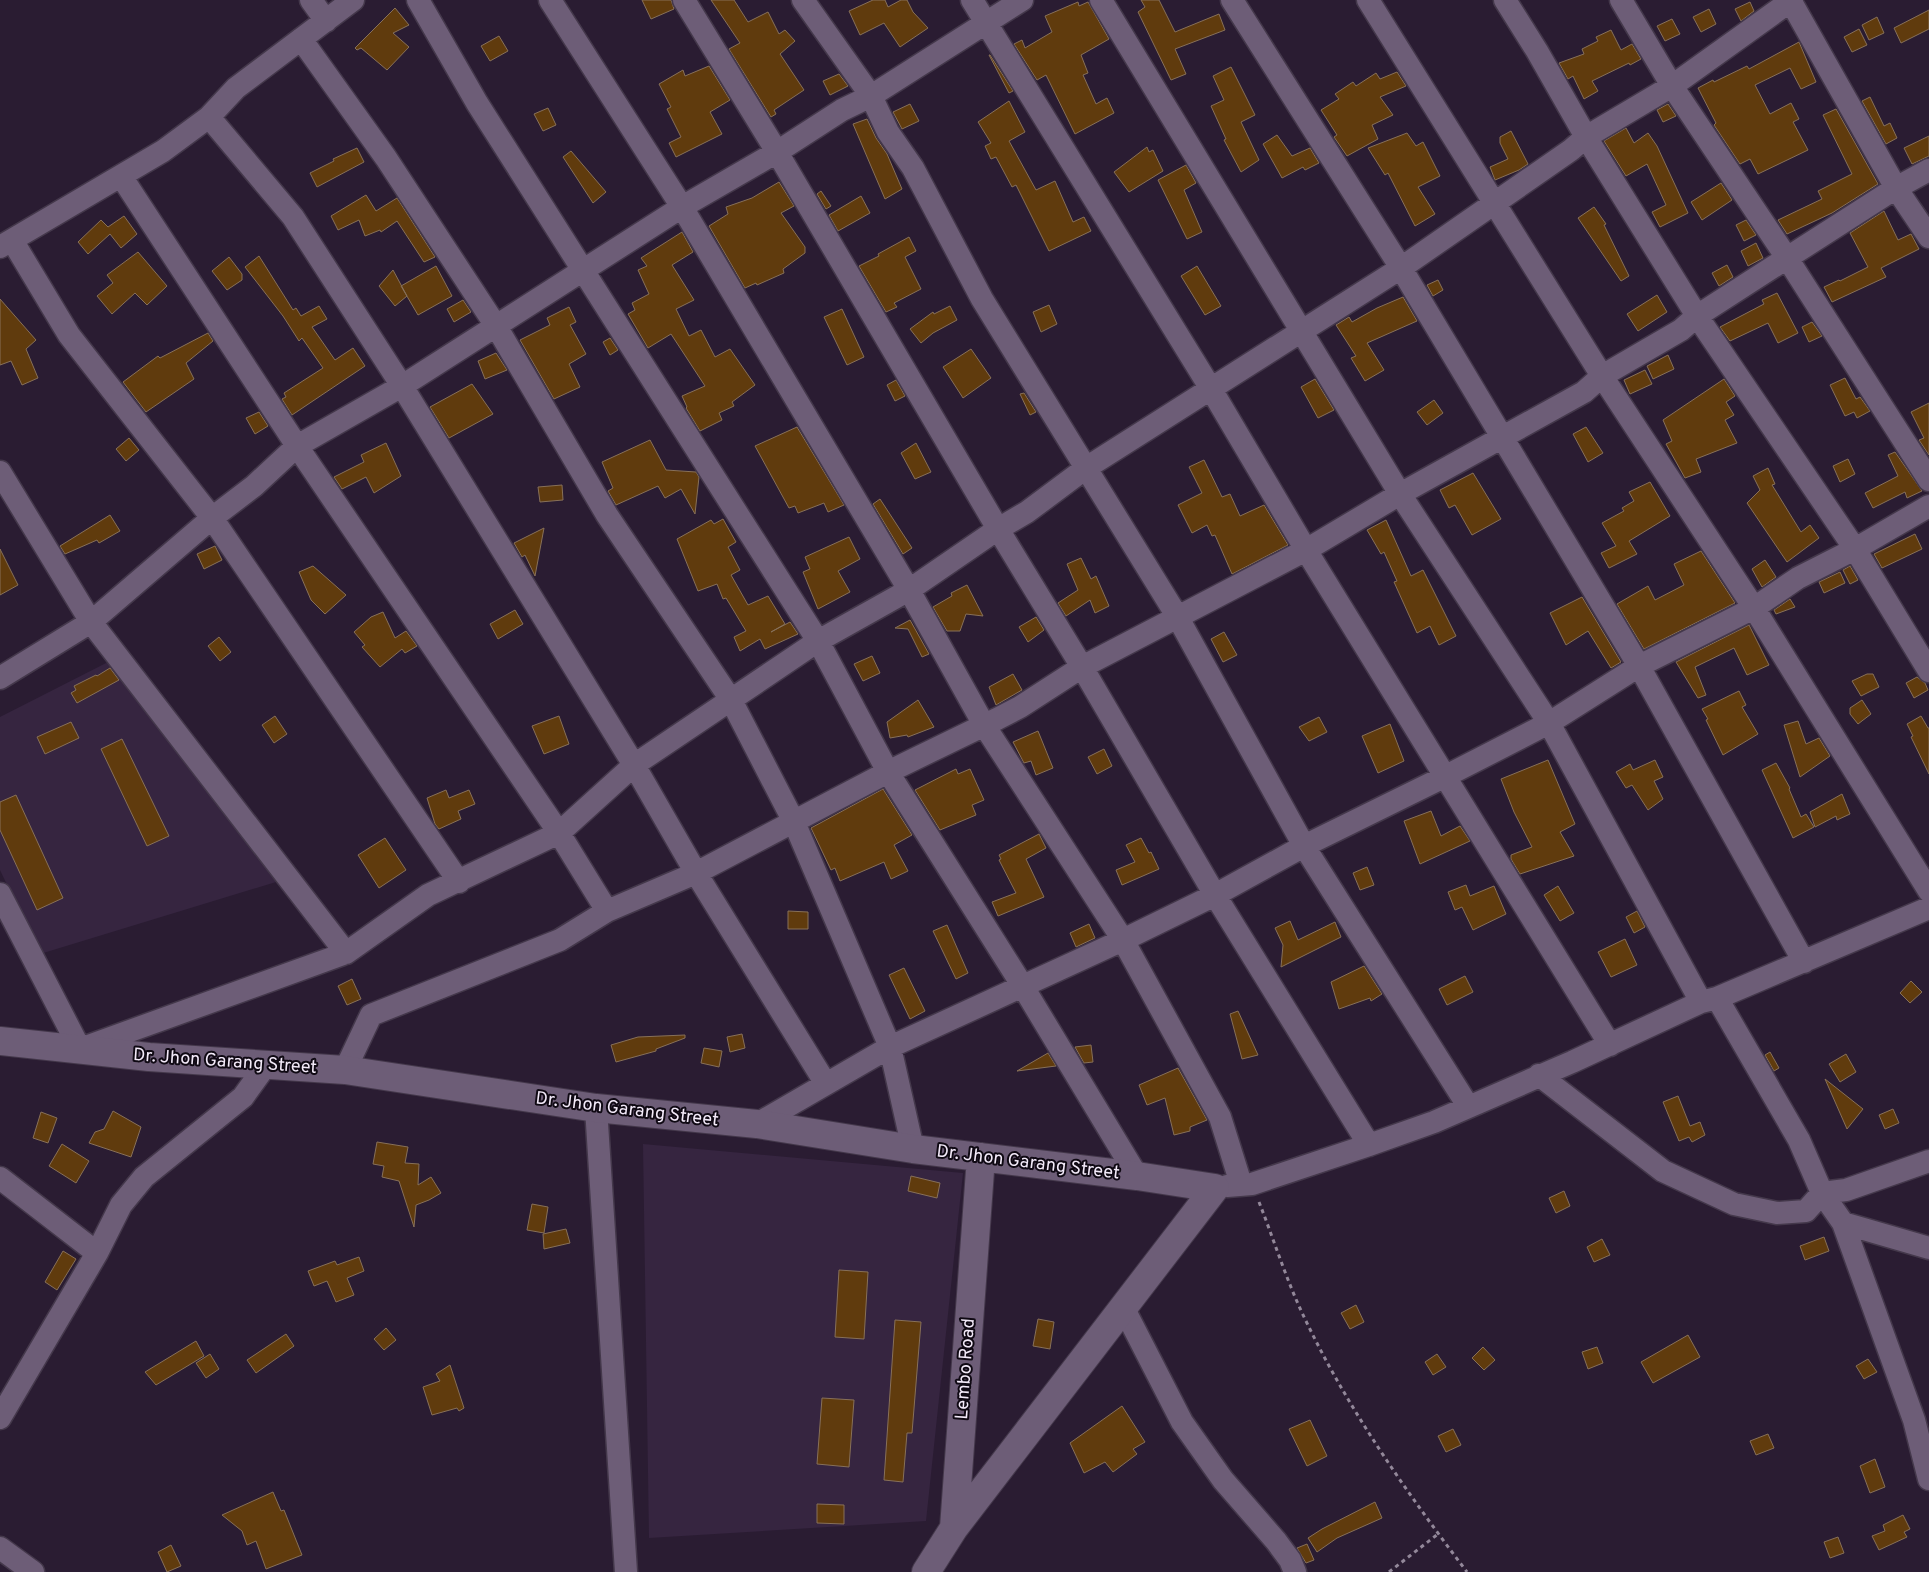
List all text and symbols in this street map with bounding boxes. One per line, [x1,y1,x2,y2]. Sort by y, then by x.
street label: Dr. Jhon Garang Street [132,1044,318,1080]
street label: Dr. Jhon Garang Street [534,1087,720,1133]
street label: Dr. Jhon Garang Street [935,1140,1121,1186]
street label: Lembo Road [951,1318,981,1420]

